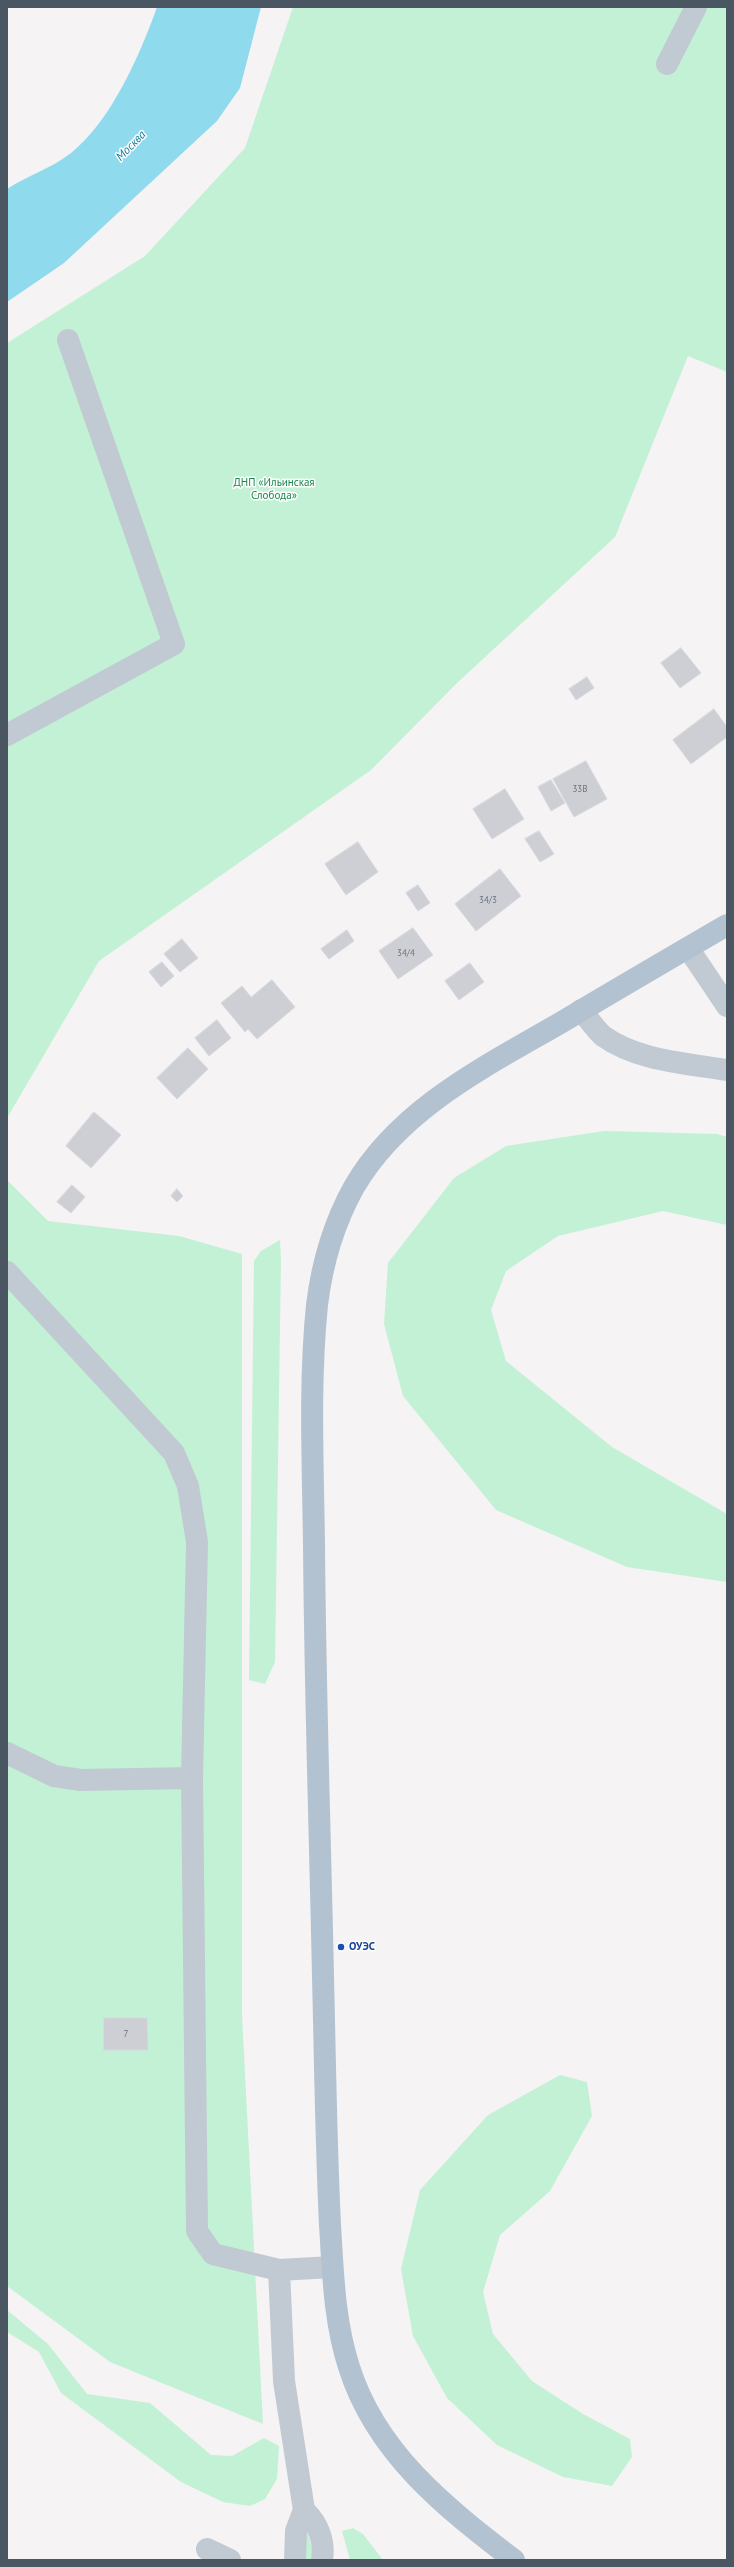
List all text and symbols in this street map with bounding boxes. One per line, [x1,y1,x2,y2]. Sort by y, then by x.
water label: Москва [113,128,149,164]
park label: ДНП «Ильинская Слобода» [233,476,315,502]
house number: 33В [572,784,588,794]
house number: 34/3 [479,895,497,905]
house number: 34/4 [397,948,415,958]
place label: ОУЭС [349,1940,375,1954]
marker: ОУЭС [336,1942,346,1952]
house number: 7 [124,2029,128,2039]

